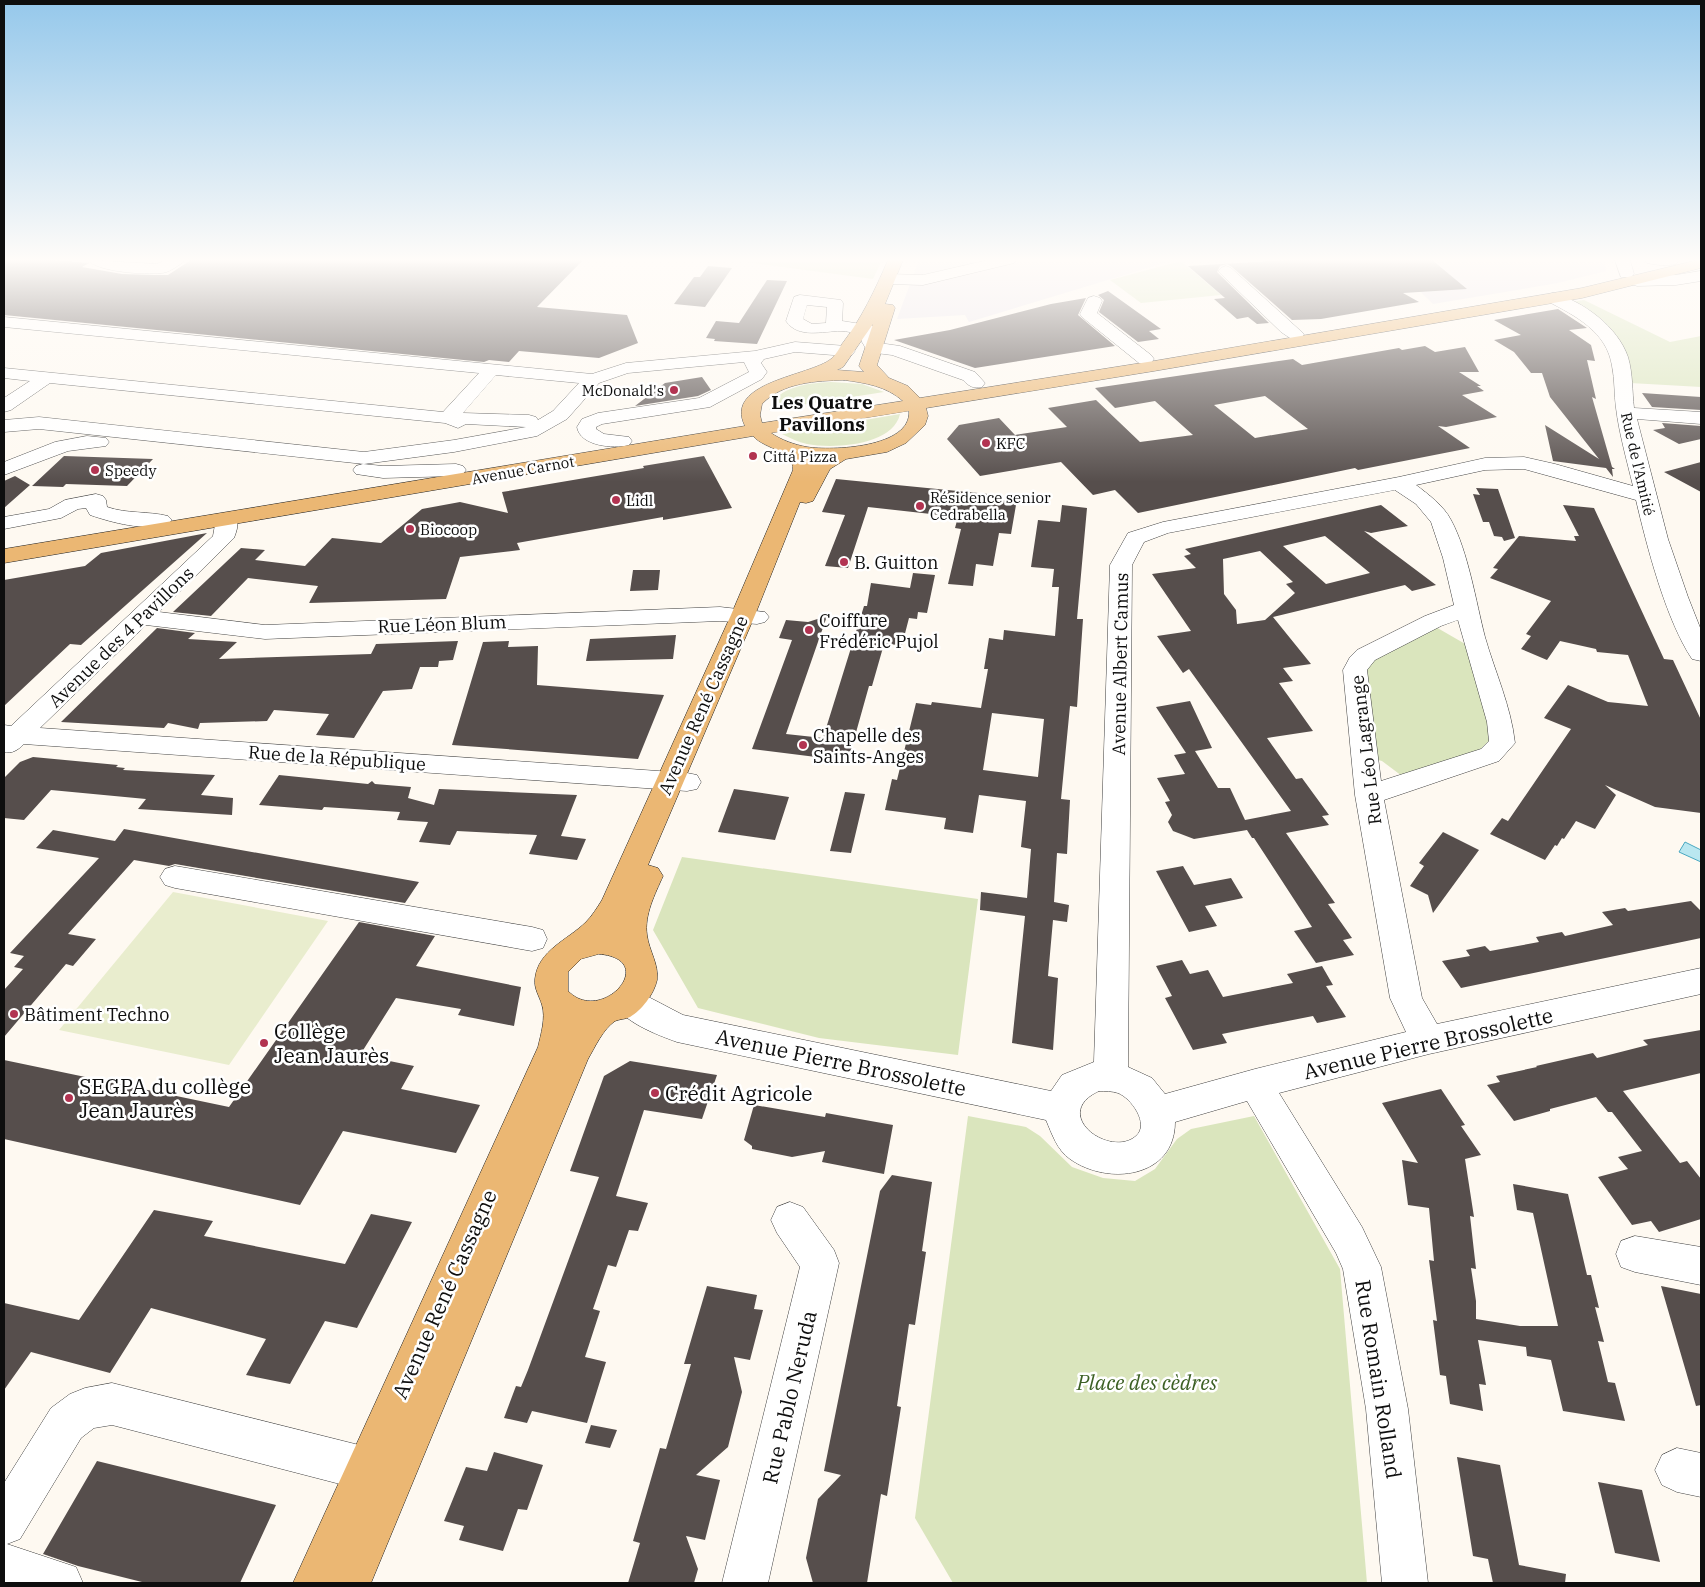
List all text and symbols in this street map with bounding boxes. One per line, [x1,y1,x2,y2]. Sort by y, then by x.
place label: McDonald's [582,381,664,400]
marker: McDonald's [668,384,680,396]
district label: Les Quatre Pavillons [771,390,873,436]
street label: Rue de l'Amitié [1617,410,1659,518]
place label: KFC [996,434,1025,453]
marker: KFC [980,437,992,449]
place label: Cittá Pizza [763,447,837,466]
marker: Cittá Pizza [747,450,759,462]
street label: Avenue Carnot [470,452,576,488]
place label: Speedy [105,461,156,480]
marker: Speedy [89,464,101,476]
place label: Résidence senior Cedrabella [930,488,1051,524]
place label: Lidl [626,491,653,510]
marker: Lidl [610,494,622,506]
marker: Résidence senior Cedrabella [914,500,926,512]
place label: Biocoop [420,520,477,539]
marker: Biocoop [404,523,416,535]
place label: B. Guitton [854,551,938,574]
marker: B. Guitton [838,556,850,568]
street label: Avenue des 4 Pavillons [44,562,198,712]
street label: Avenue Albert Camus [1107,572,1133,756]
place label: Coiffure Frédéric Pujol [819,609,939,653]
street label: Rue Léon Blum [377,610,507,638]
street label: Avenue René Cassagne [653,612,753,798]
marker: Coiffure Frédéric Pujol [803,624,815,636]
street label: Rue Léo Lagrange [1345,674,1387,826]
place label: Chapelle des Saints-Anges [813,724,924,768]
marker: Chapelle des Saints-Anges [797,739,809,751]
street label: Rue de la République [247,740,427,776]
street label: Avenue Pierre Brossolette [1300,1001,1556,1085]
place label: Bâtiment Techno [24,1003,169,1026]
marker: Bâtiment Techno [8,1008,20,1020]
place label: Collège Jean Jaurès [274,1017,389,1069]
street label: Avenue Pierre Brossolette [713,1022,969,1102]
marker: Collège Jean Jaurès [258,1037,270,1049]
place label: SEGPA du collège Jean Jaurès [79,1072,251,1124]
place label: Crédit Agricole [665,1079,813,1107]
marker: Crédit Agricole [649,1087,661,1099]
marker: SEGPA du collège Jean Jaurès [63,1092,75,1104]
street label: Avenue René Cassagne [385,1185,503,1403]
street label: Rue Romain Rolland [1349,1278,1409,1481]
street label: Rue Pablo Neruda [755,1308,823,1486]
park label: Place des cèdres [1076,1368,1218,1396]

